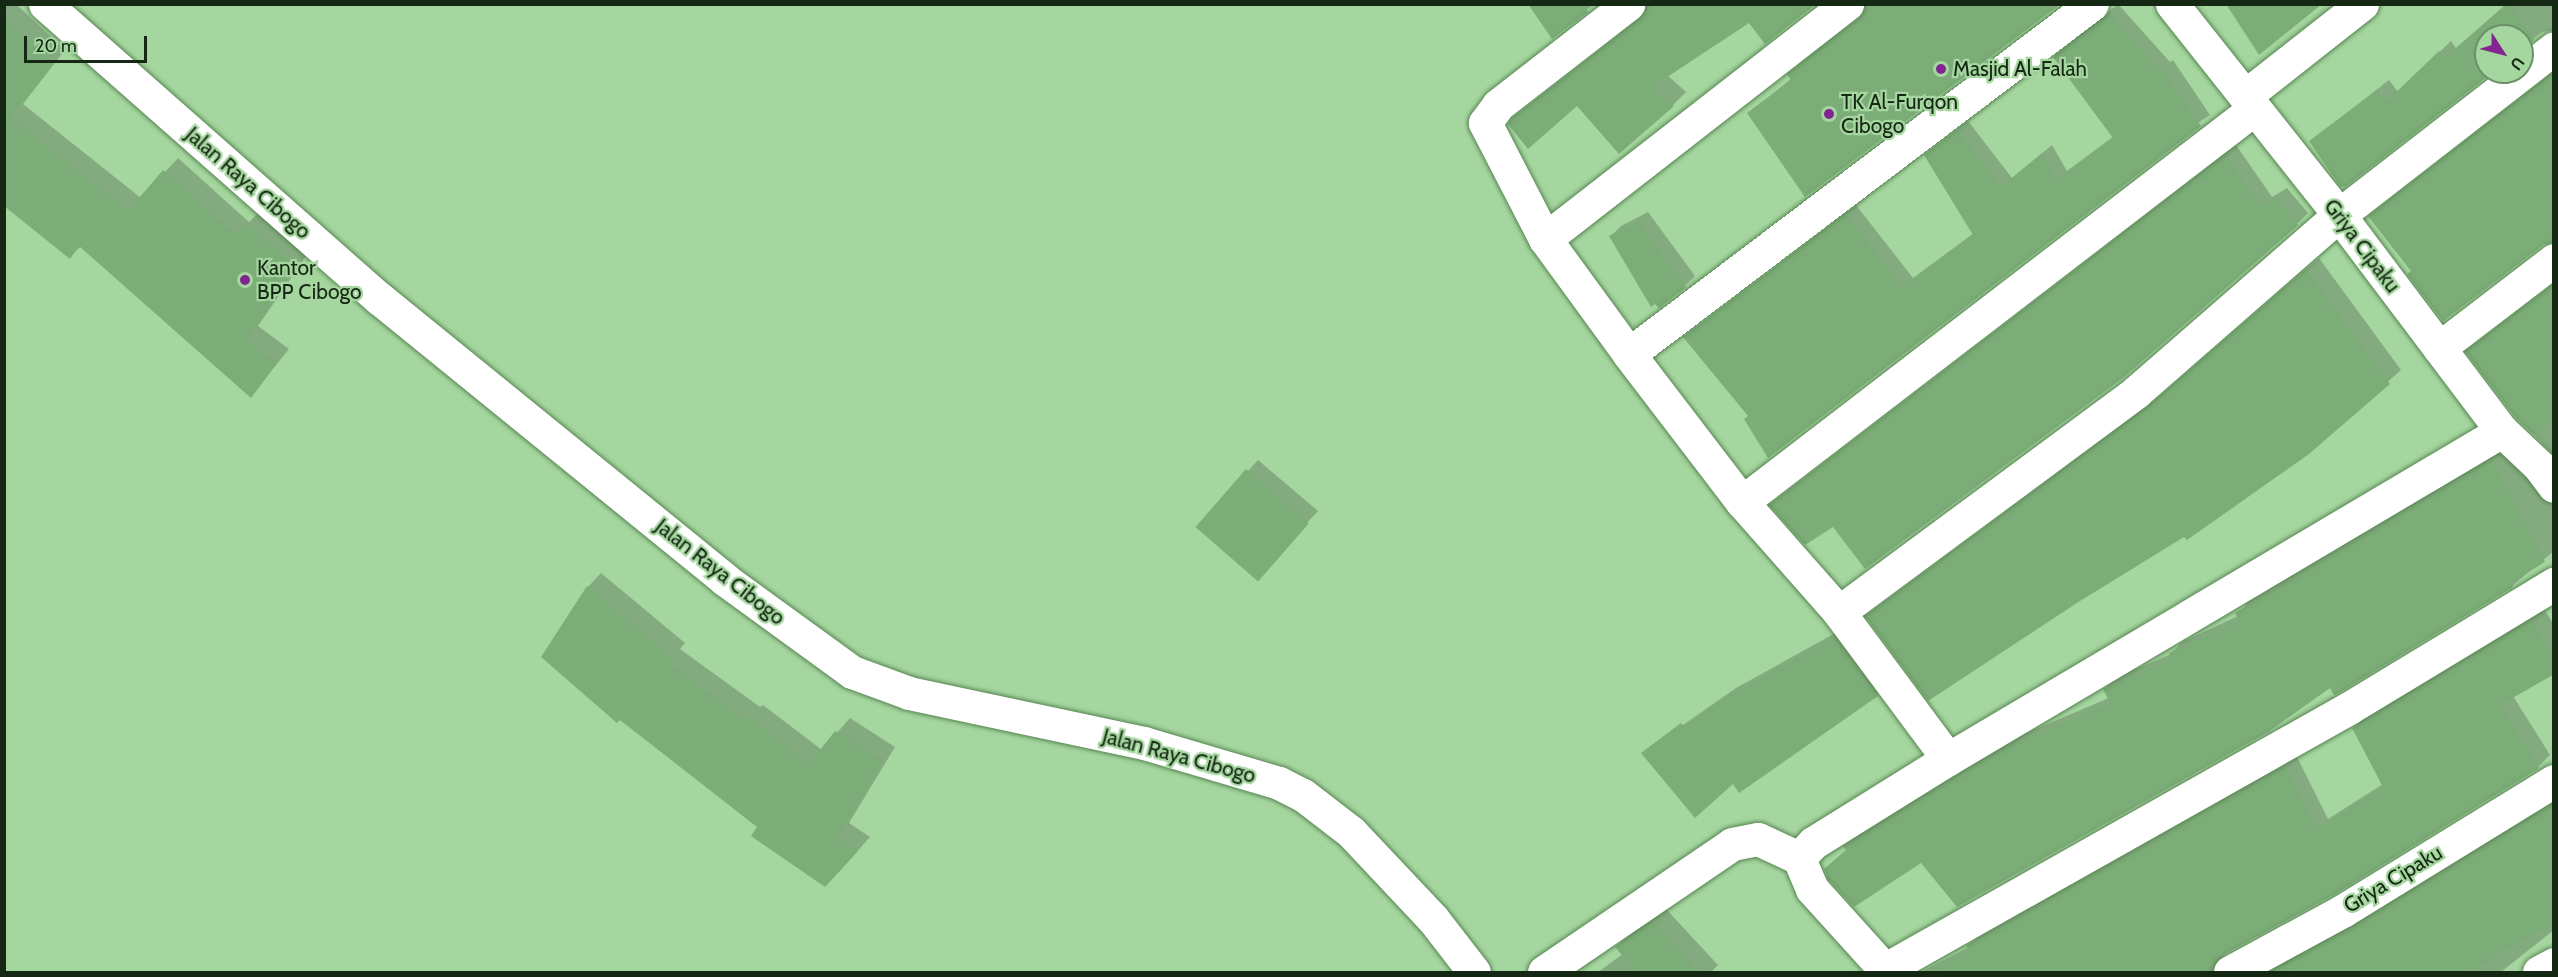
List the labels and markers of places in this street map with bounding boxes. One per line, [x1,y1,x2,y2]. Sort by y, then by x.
place label: Masjid Al-Falah [1953,56,2087,82]
marker: Masjid Al-Falah [1934,62,1948,76]
place label: TK Al-Furqon Cibogo [1841,89,1958,139]
marker: TK Al-Furqon Cibogo [1822,107,1836,121]
place label: Kantor BPP Cibogo [257,255,362,305]
marker: Kantor BPP Cibogo [238,273,252,287]

